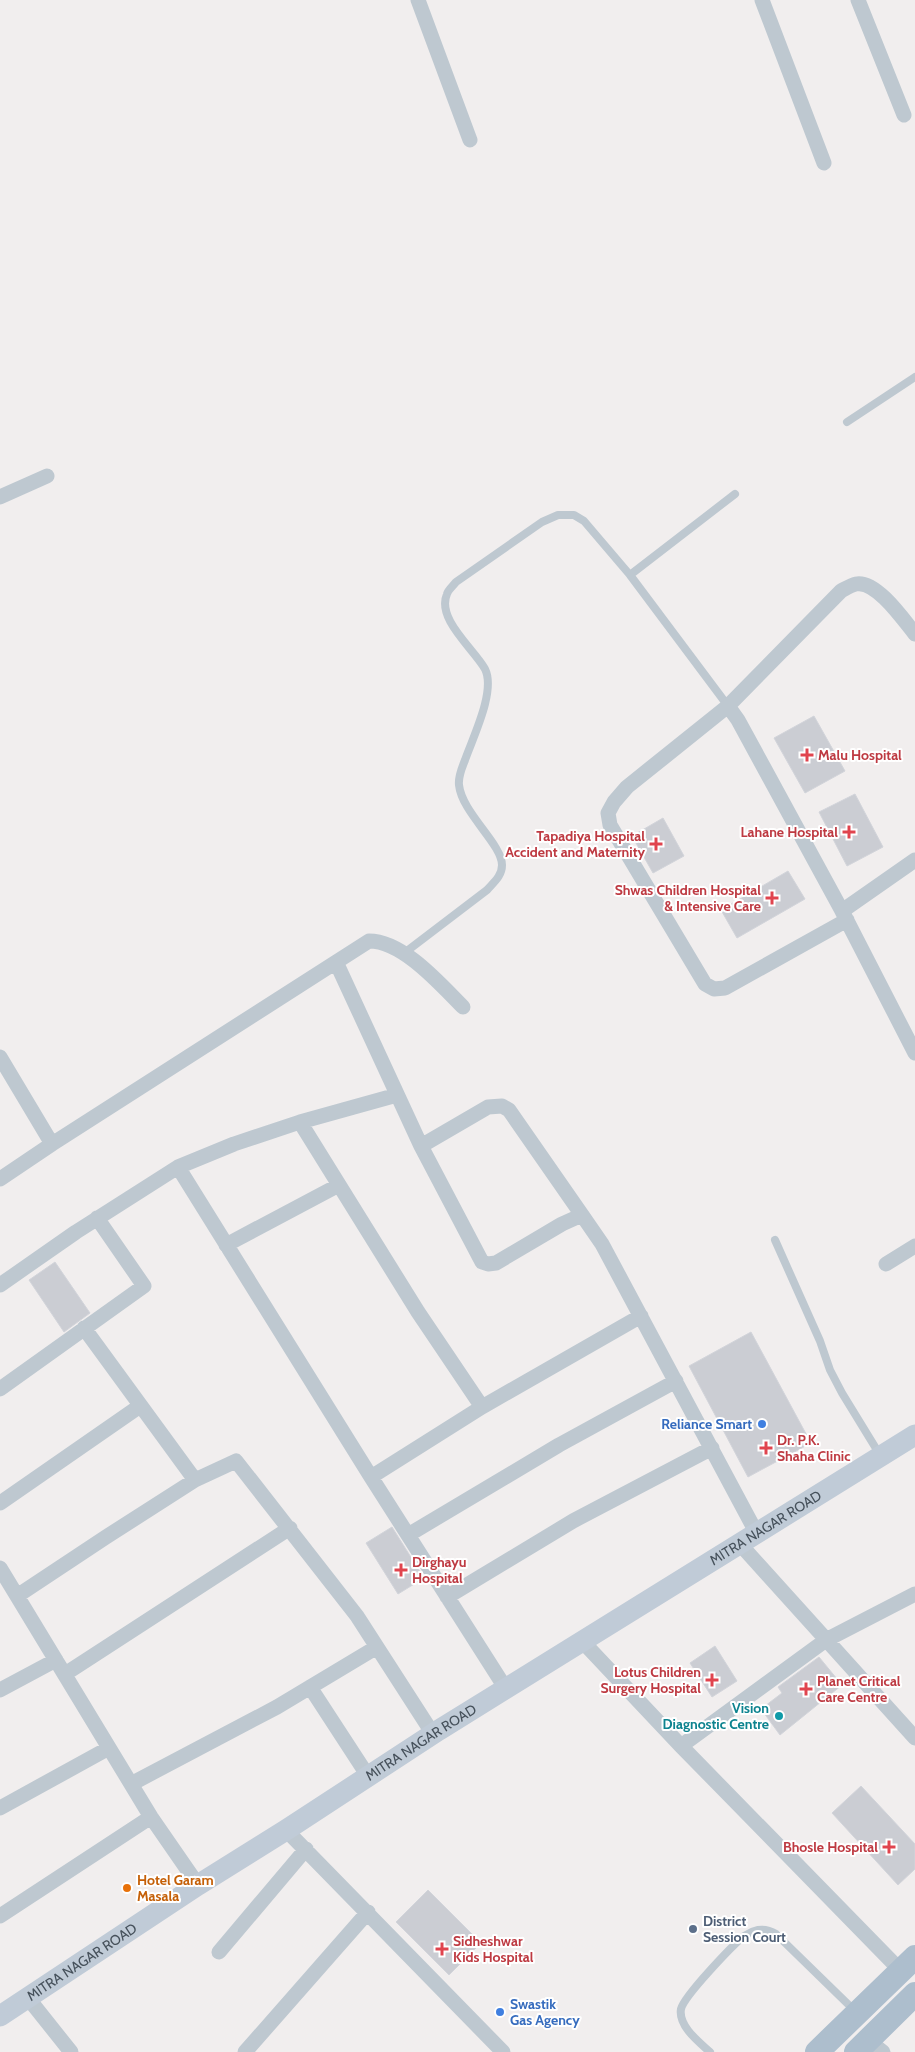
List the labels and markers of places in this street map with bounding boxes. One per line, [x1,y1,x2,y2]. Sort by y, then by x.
place label: Malu Hospital [818,746,902,764]
marker: Malu Hospital [800,748,814,762]
place label: Lahane Hospital [740,823,838,841]
marker: Lahane Hospital [842,825,856,839]
place label: Tapadiya Hospital Accident and Maternity [505,827,645,861]
marker: Tapadiya Hospital Accident and Maternity [649,837,663,851]
place label: Shwas Children Hospital & Intensive Care [615,881,761,915]
marker: Shwas Children Hospital & Intensive Care [765,891,779,905]
place label: Reliance Smart [661,1415,752,1433]
marker: Reliance Smart [756,1418,768,1430]
place label: Dr. P.K. Shaha Clinic [777,1431,851,1465]
marker: Dr. P.K. Shaha Clinic [759,1441,773,1455]
place label: Dirghayu Hospital [412,1553,467,1587]
marker: Dirghayu Hospital [394,1563,408,1577]
place label: Lotus Children Surgery Hospital [600,1663,701,1697]
place label: Planet Critical Care Centre [817,1672,901,1706]
marker: Lotus Children Surgery Hospital [705,1673,719,1687]
marker: Planet Critical Care Centre [799,1682,813,1696]
place label: Vision Diagnostic Centre [663,1699,769,1733]
marker: Vision Diagnostic Centre [773,1710,785,1722]
place label: Bhosle Hospital [783,1838,878,1856]
marker: Bhosle Hospital [882,1840,896,1854]
place label: Hotel Garam Masala [137,1871,214,1905]
marker: Hotel Garam Masala [121,1882,133,1894]
place label: District Session Court [703,1912,786,1946]
marker: District Session Court [687,1923,699,1935]
place label: Sidheshwar Kids Hospital [453,1932,534,1966]
marker: Sidheshwar Kids Hospital [435,1942,449,1956]
place label: Swastik Gas Agency [510,1995,580,2029]
marker: Swastik Gas Agency [494,2006,506,2018]

